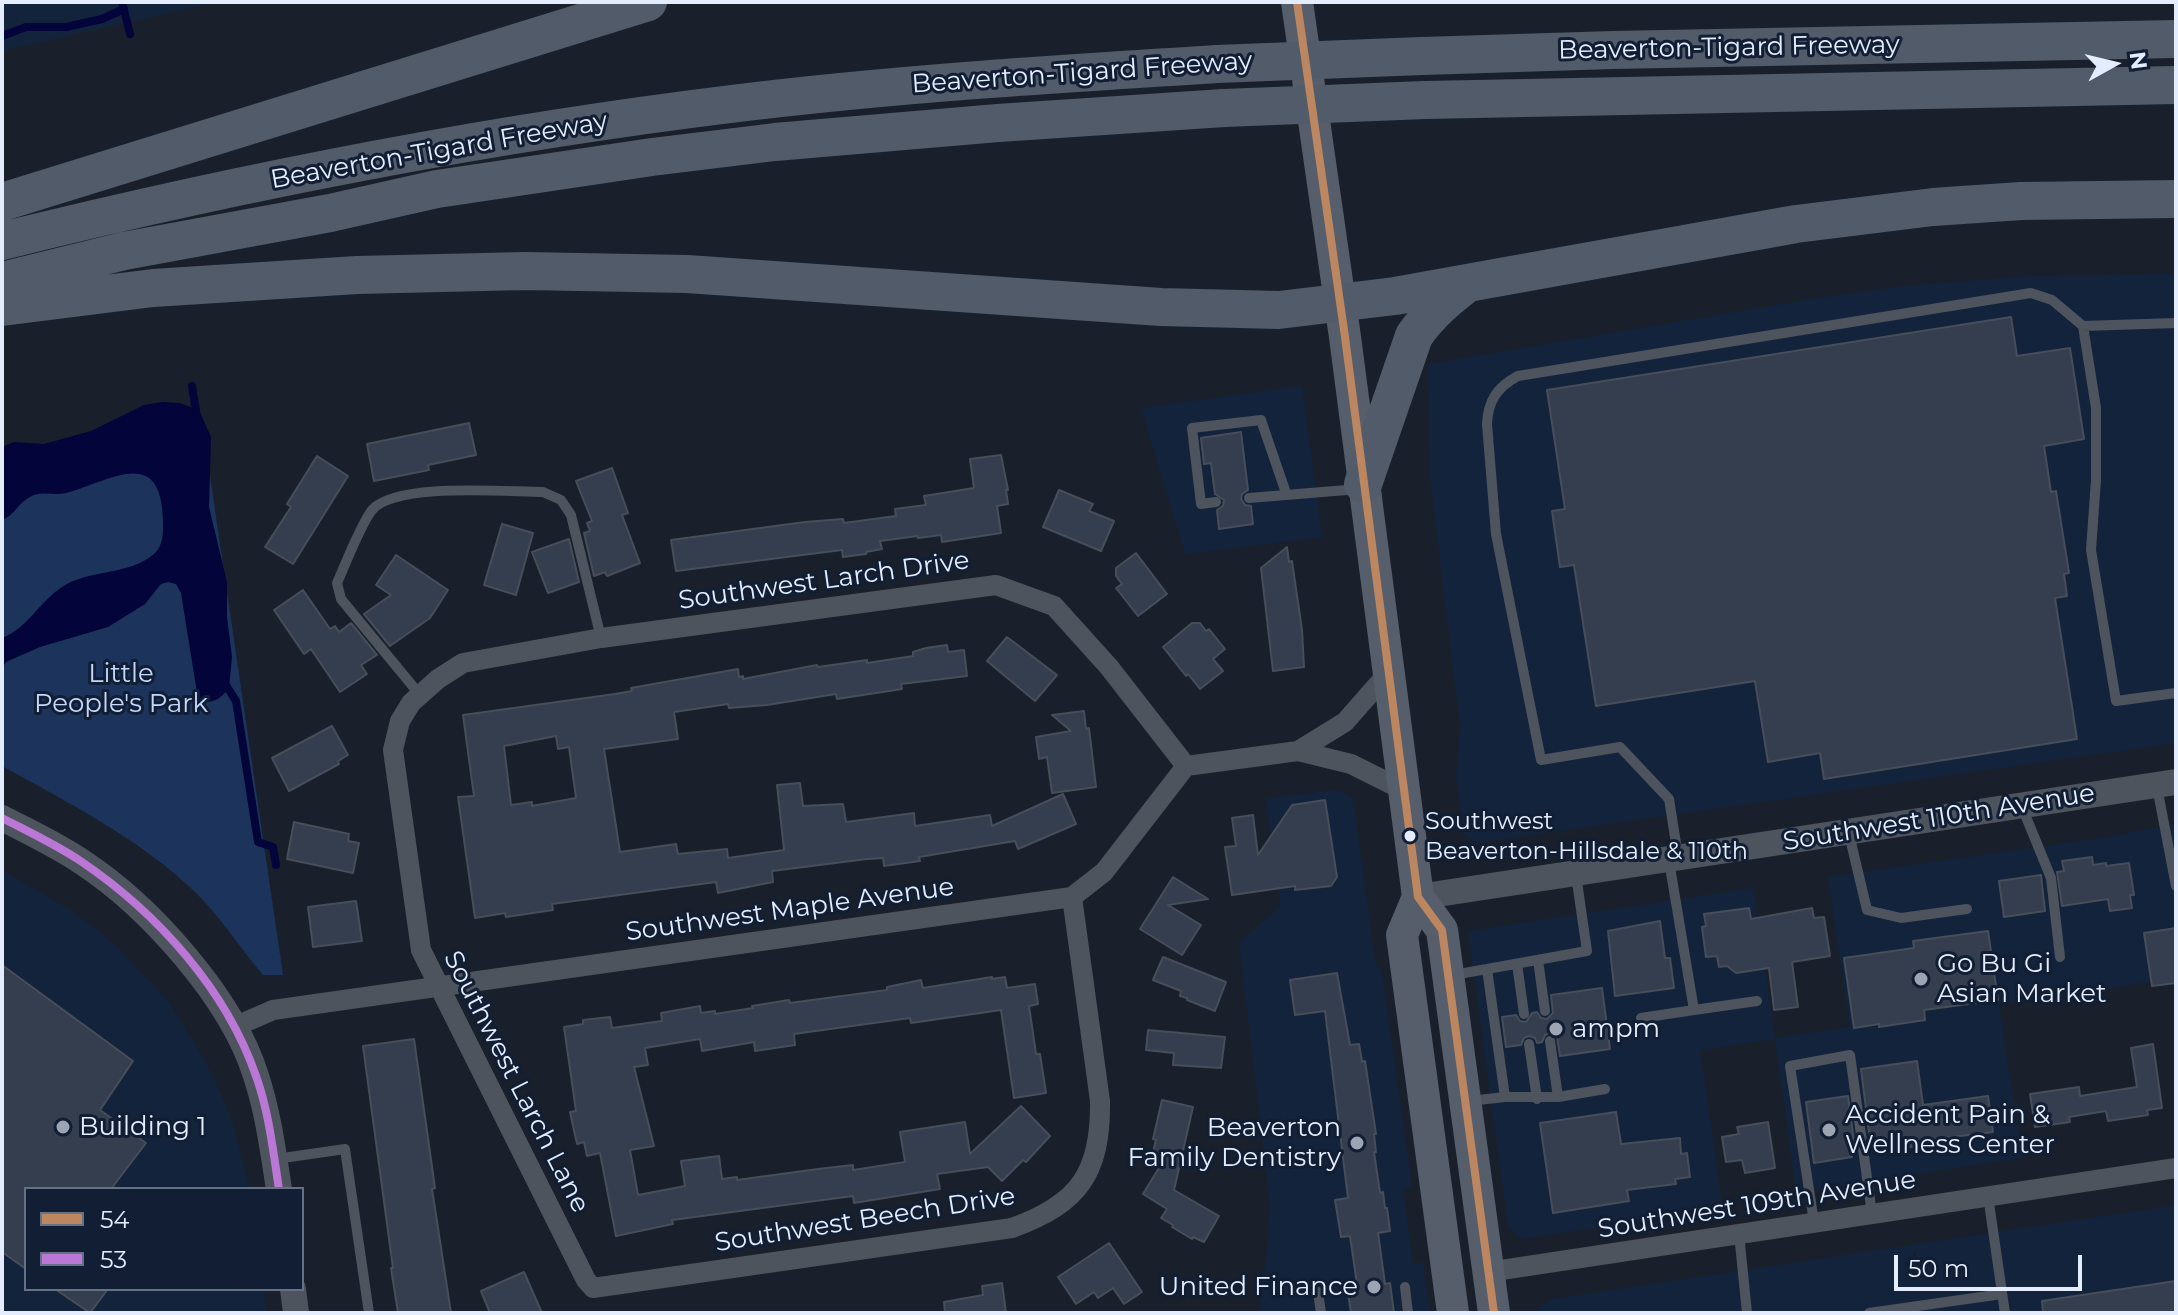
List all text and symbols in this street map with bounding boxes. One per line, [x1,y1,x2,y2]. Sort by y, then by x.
north arrow [2074,24,2154,104]
street label: Beaverton-Tigard Freeway [1558,29,1900,67]
street label: Beaverton-Tigard Freeway [911,46,1253,100]
text: N [2124,50,2153,71]
street label: Beaverton-Tigard Freeway [268,106,610,196]
street label: Southwest Larch Drive [676,545,972,617]
park label: Little People's Park [34,658,208,720]
street label: Southwest 110th Avenue [1781,778,2097,858]
place label: Southwest Beaverton-Hillsdale & 110th [1425,808,1748,864]
marker: Southwest Beaverton-Hillsdale & 110th [1402,828,1418,844]
street label: Southwest Maple Avenue [624,871,956,949]
street label: Southwest Larch Lane [436,946,596,1218]
place label: Go Bu Gi Asian Market [1937,948,2107,1010]
marker: Go Bu Gi Asian Market [1912,970,1930,988]
place label: ampm [1572,1013,1660,1045]
marker: ampm [1547,1020,1565,1038]
place label: Accident Pain & Wellness Center [1845,1099,2055,1160]
place label: Building 1 [79,1111,206,1143]
place label: Beaverton Family Dentistry [1127,1112,1341,1174]
marker: Building 1 [54,1118,72,1136]
marker: Accident Pain & Wellness Center [1820,1121,1838,1139]
marker: Beaverton Family Dentistry [1348,1134,1366,1152]
street label: Southwest 109th Avenue [1596,1164,1918,1246]
street label: Southwest Beech Drive [713,1181,1017,1259]
legend [24,1187,304,1291]
text: 54 [100,1205,129,1234]
scale bar [1898,1239,2086,1289]
text: 53 [100,1245,127,1274]
text: 50 m [1908,1254,1969,1283]
place label: United Finance [1159,1271,1358,1303]
marker: United Finance [1365,1278,1383,1296]

